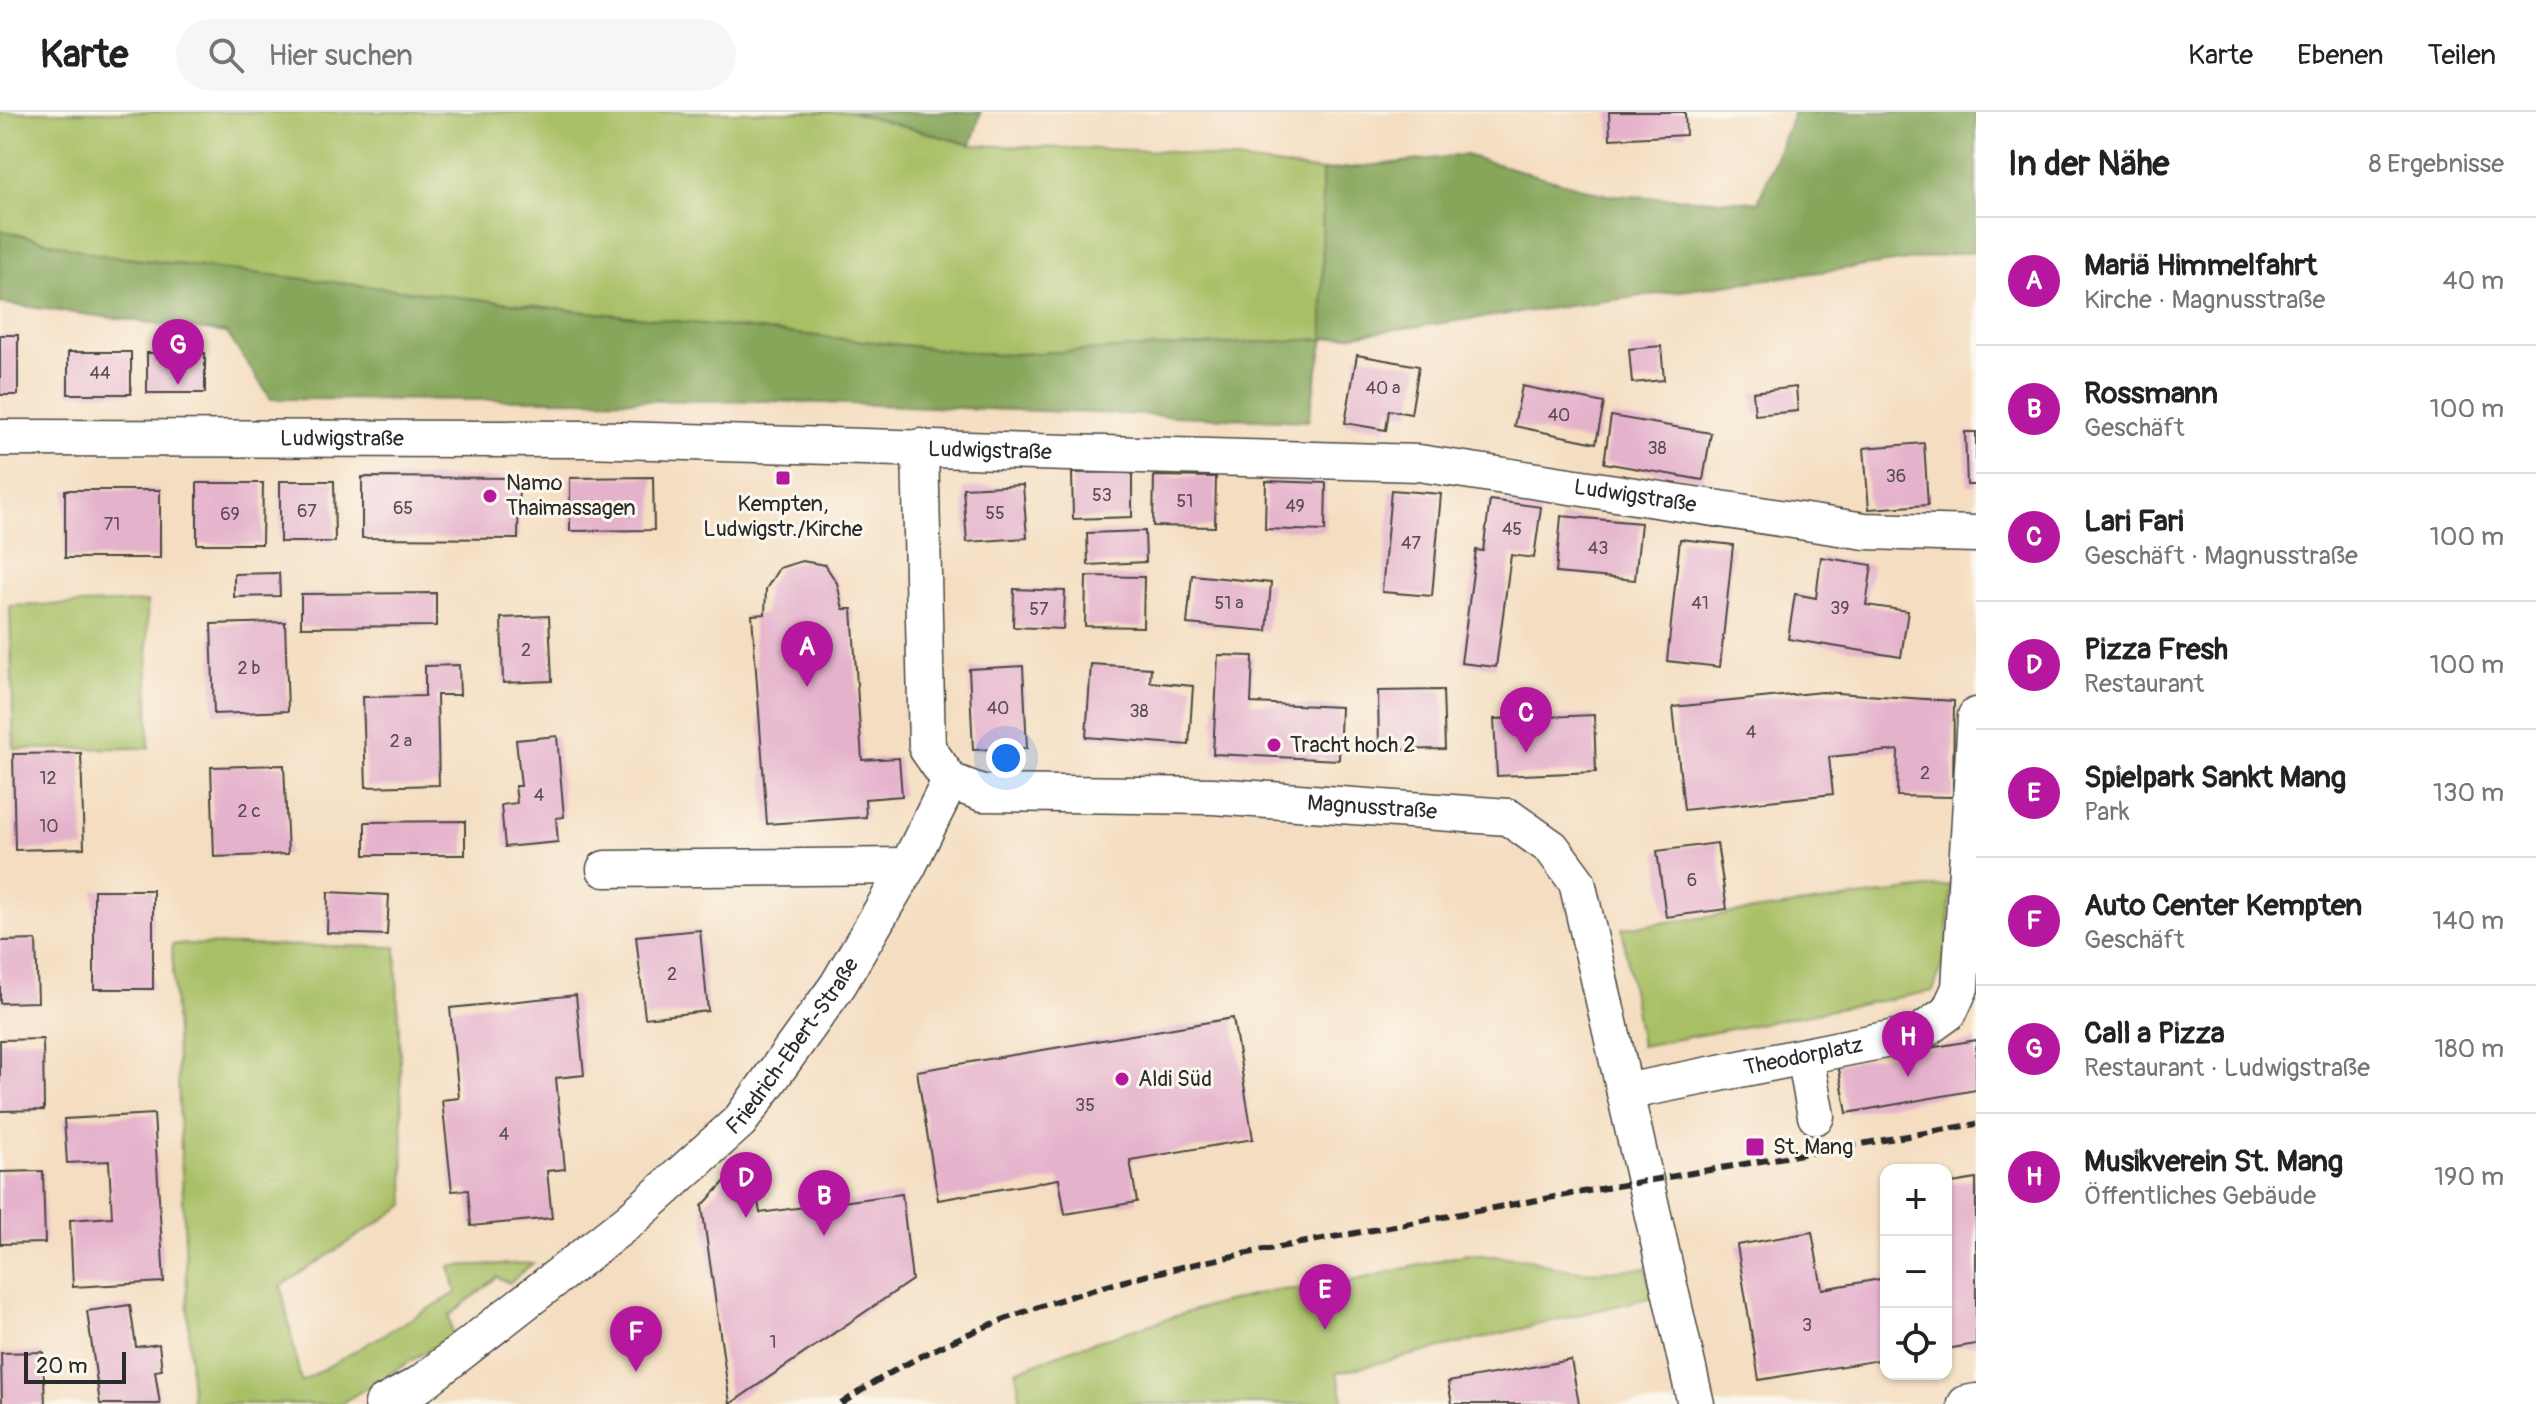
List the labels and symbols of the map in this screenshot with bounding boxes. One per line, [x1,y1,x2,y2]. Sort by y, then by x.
pin: G [152,319,204,385]
house number: 44 [90,362,111,385]
house number: 40 a [1365,377,1401,400]
house number: 40 [1548,404,1570,427]
street label: Ludwigstraße [280,424,404,453]
street label: Ludwigstraße [928,435,1052,466]
house number: 38 [1647,437,1667,460]
house number: 36 [1886,465,1906,488]
place label: Namo Thaimassagen [506,469,636,522]
marker: Kempten, Ludwigstr./Kirche [774,469,792,487]
street label: Ludwigstraße [1572,473,1699,519]
house number: 53 [1092,484,1112,507]
marker: Namo Thaimassagen [481,487,499,505]
place label: Kempten, Ludwigstr./Kirche [703,490,863,543]
house number: 51 [1177,490,1193,513]
house number: 49 [1285,495,1305,518]
house number: 65 [393,497,413,520]
house number: 67 [297,500,317,523]
house number: 55 [985,502,1005,525]
house number: 69 [220,503,240,526]
house number: 71 [104,513,120,536]
house number: 45 [1502,518,1522,541]
house number: 47 [1401,532,1421,555]
house number: 43 [1588,537,1608,560]
house number: 51 a [1214,592,1244,615]
house number: 41 [1691,592,1709,615]
house number: 39 [1830,597,1850,620]
house number: 57 [1029,598,1049,621]
pin: A [781,621,833,687]
house number: 2 [521,639,531,662]
house number: 2 b [238,657,261,680]
pin: C [1500,687,1552,753]
house number: 40 [987,697,1009,720]
house number: 38 [1129,700,1149,723]
house number: 4 [1746,721,1757,744]
house number: 2 a [390,730,412,753]
place label: Tracht hoch 2 [1290,731,1415,759]
marker: Tracht hoch 2 [1265,736,1283,754]
your location [986,738,1026,778]
house number: 2 [1920,762,1930,785]
house number: 12 [39,767,57,790]
house number: 4 [534,784,545,807]
street label: Magnusstraße [1306,789,1438,826]
house number: 2 c [237,800,261,823]
house number: 10 [39,815,59,838]
house number: 6 [1687,869,1697,892]
street label: Friedrich-Ebert-Straße [720,952,865,1141]
house number: 2 [667,963,677,986]
pin: H [1882,1011,1934,1077]
street label: Theodorplatz [1741,1031,1865,1082]
place label: Aldi Süd [1138,1065,1212,1093]
marker: Aldi Süd [1113,1070,1131,1088]
house number: 35 [1075,1094,1095,1117]
house number: 4 [499,1123,510,1146]
place label: St. Mang [1773,1133,1853,1161]
marker: St. Mang [1744,1136,1766,1158]
pin: D [720,1152,772,1218]
pin: B [798,1170,850,1236]
pin: E [1299,1264,1351,1330]
pin: F [610,1306,662,1372]
house number: 3 [1802,1314,1812,1337]
house number: 1 [769,1331,777,1354]
scale bar [24,1348,126,1384]

